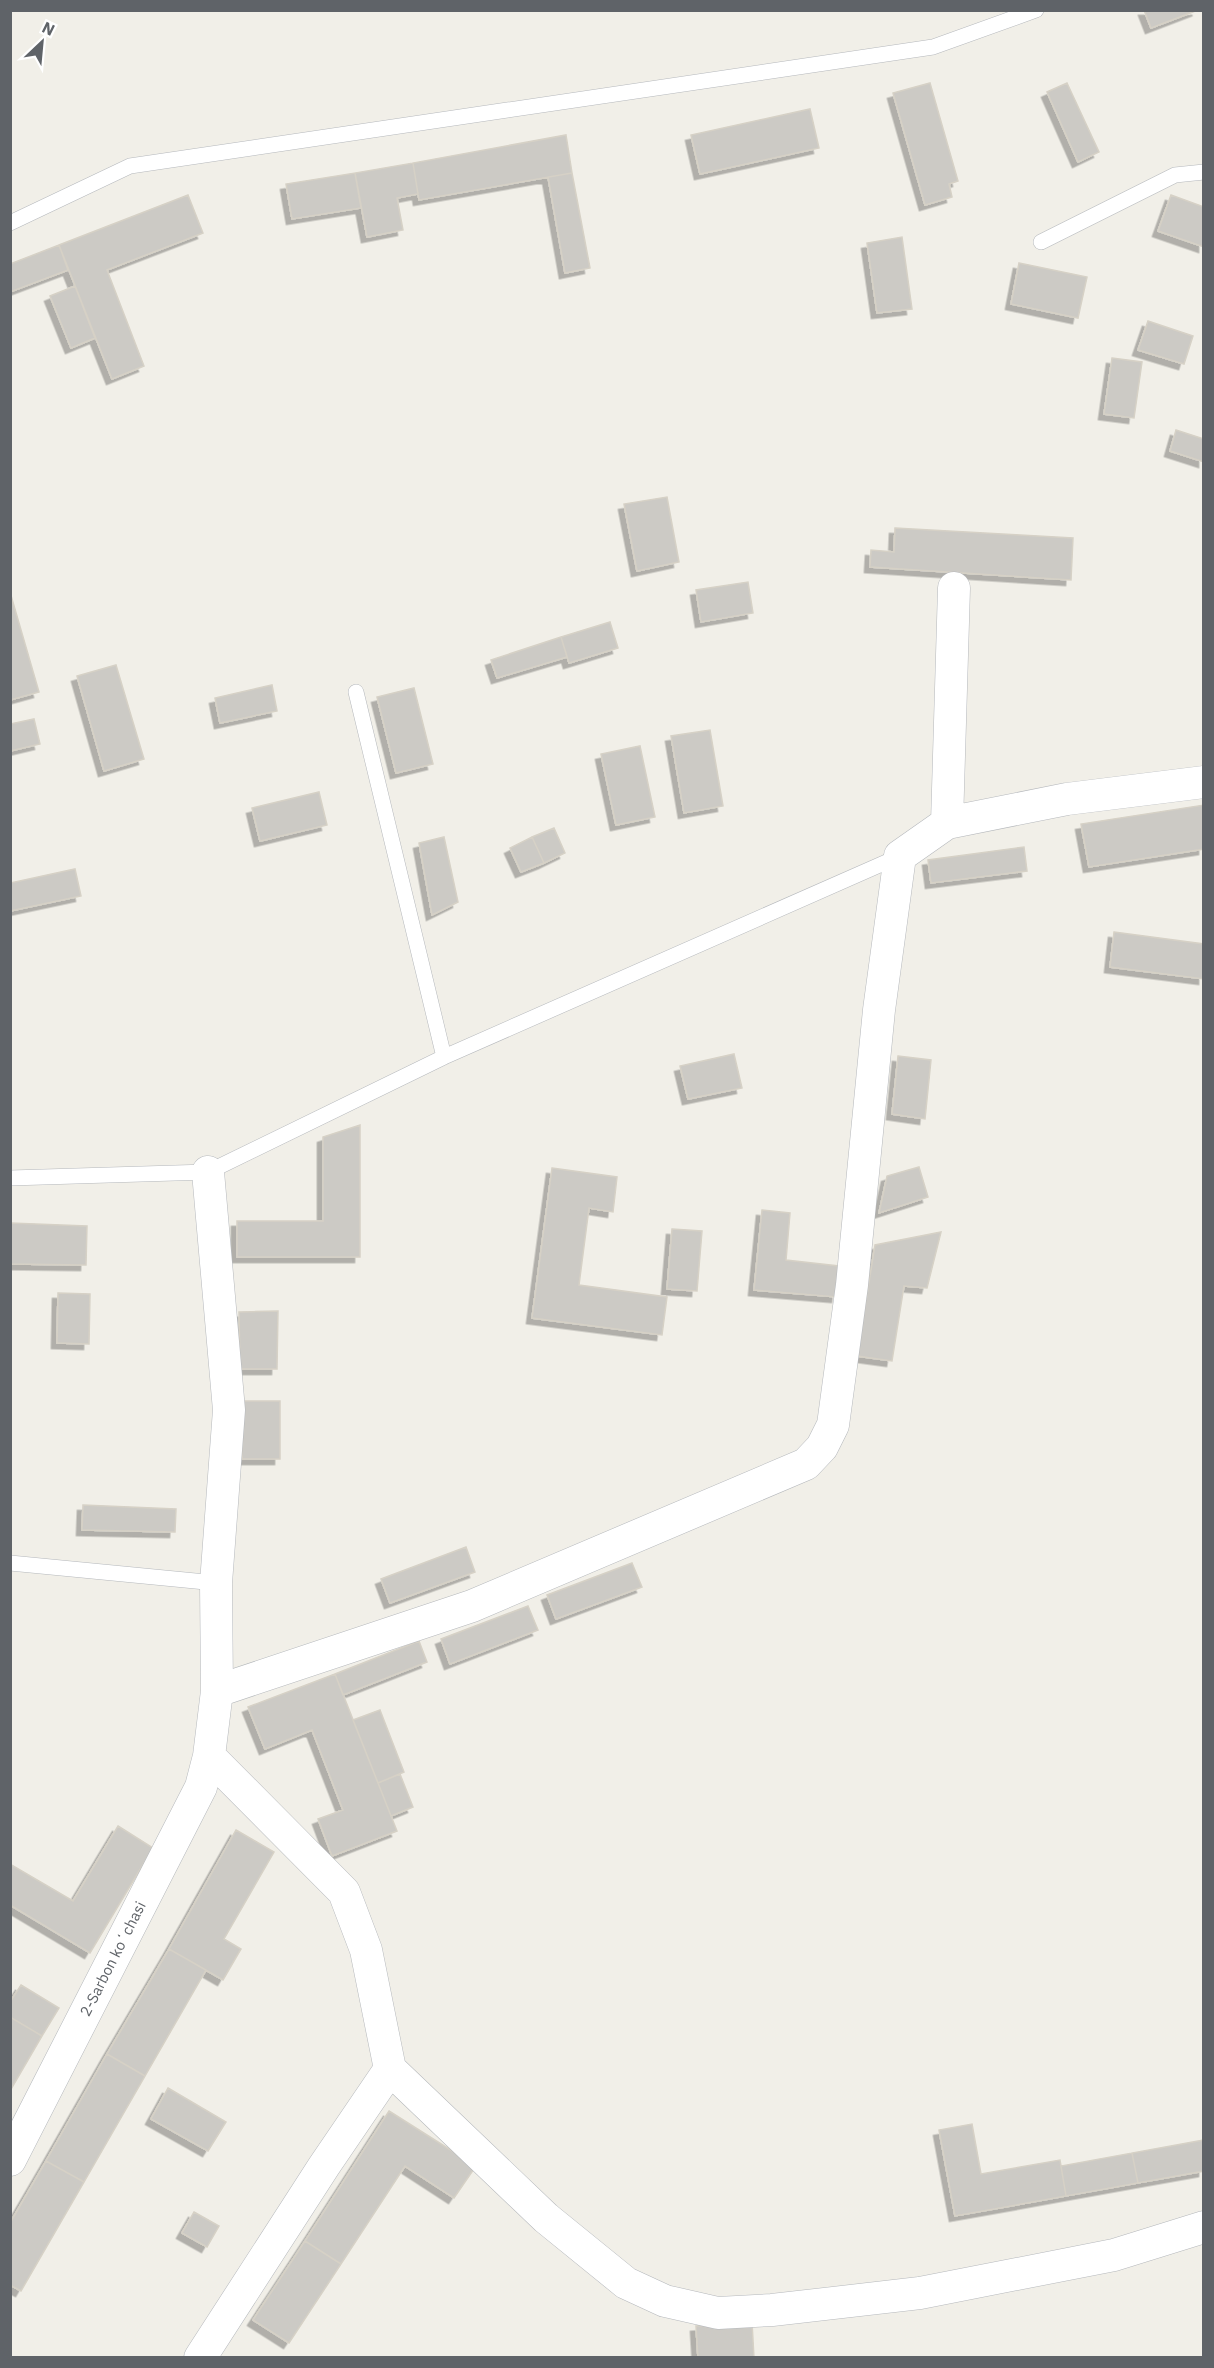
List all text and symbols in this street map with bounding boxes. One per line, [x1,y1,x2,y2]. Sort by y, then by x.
north arrow [12,12,72,72]
text: N [39,17,58,40]
street label: 2-Sarbon koʻchasi [75,1898,150,2019]

